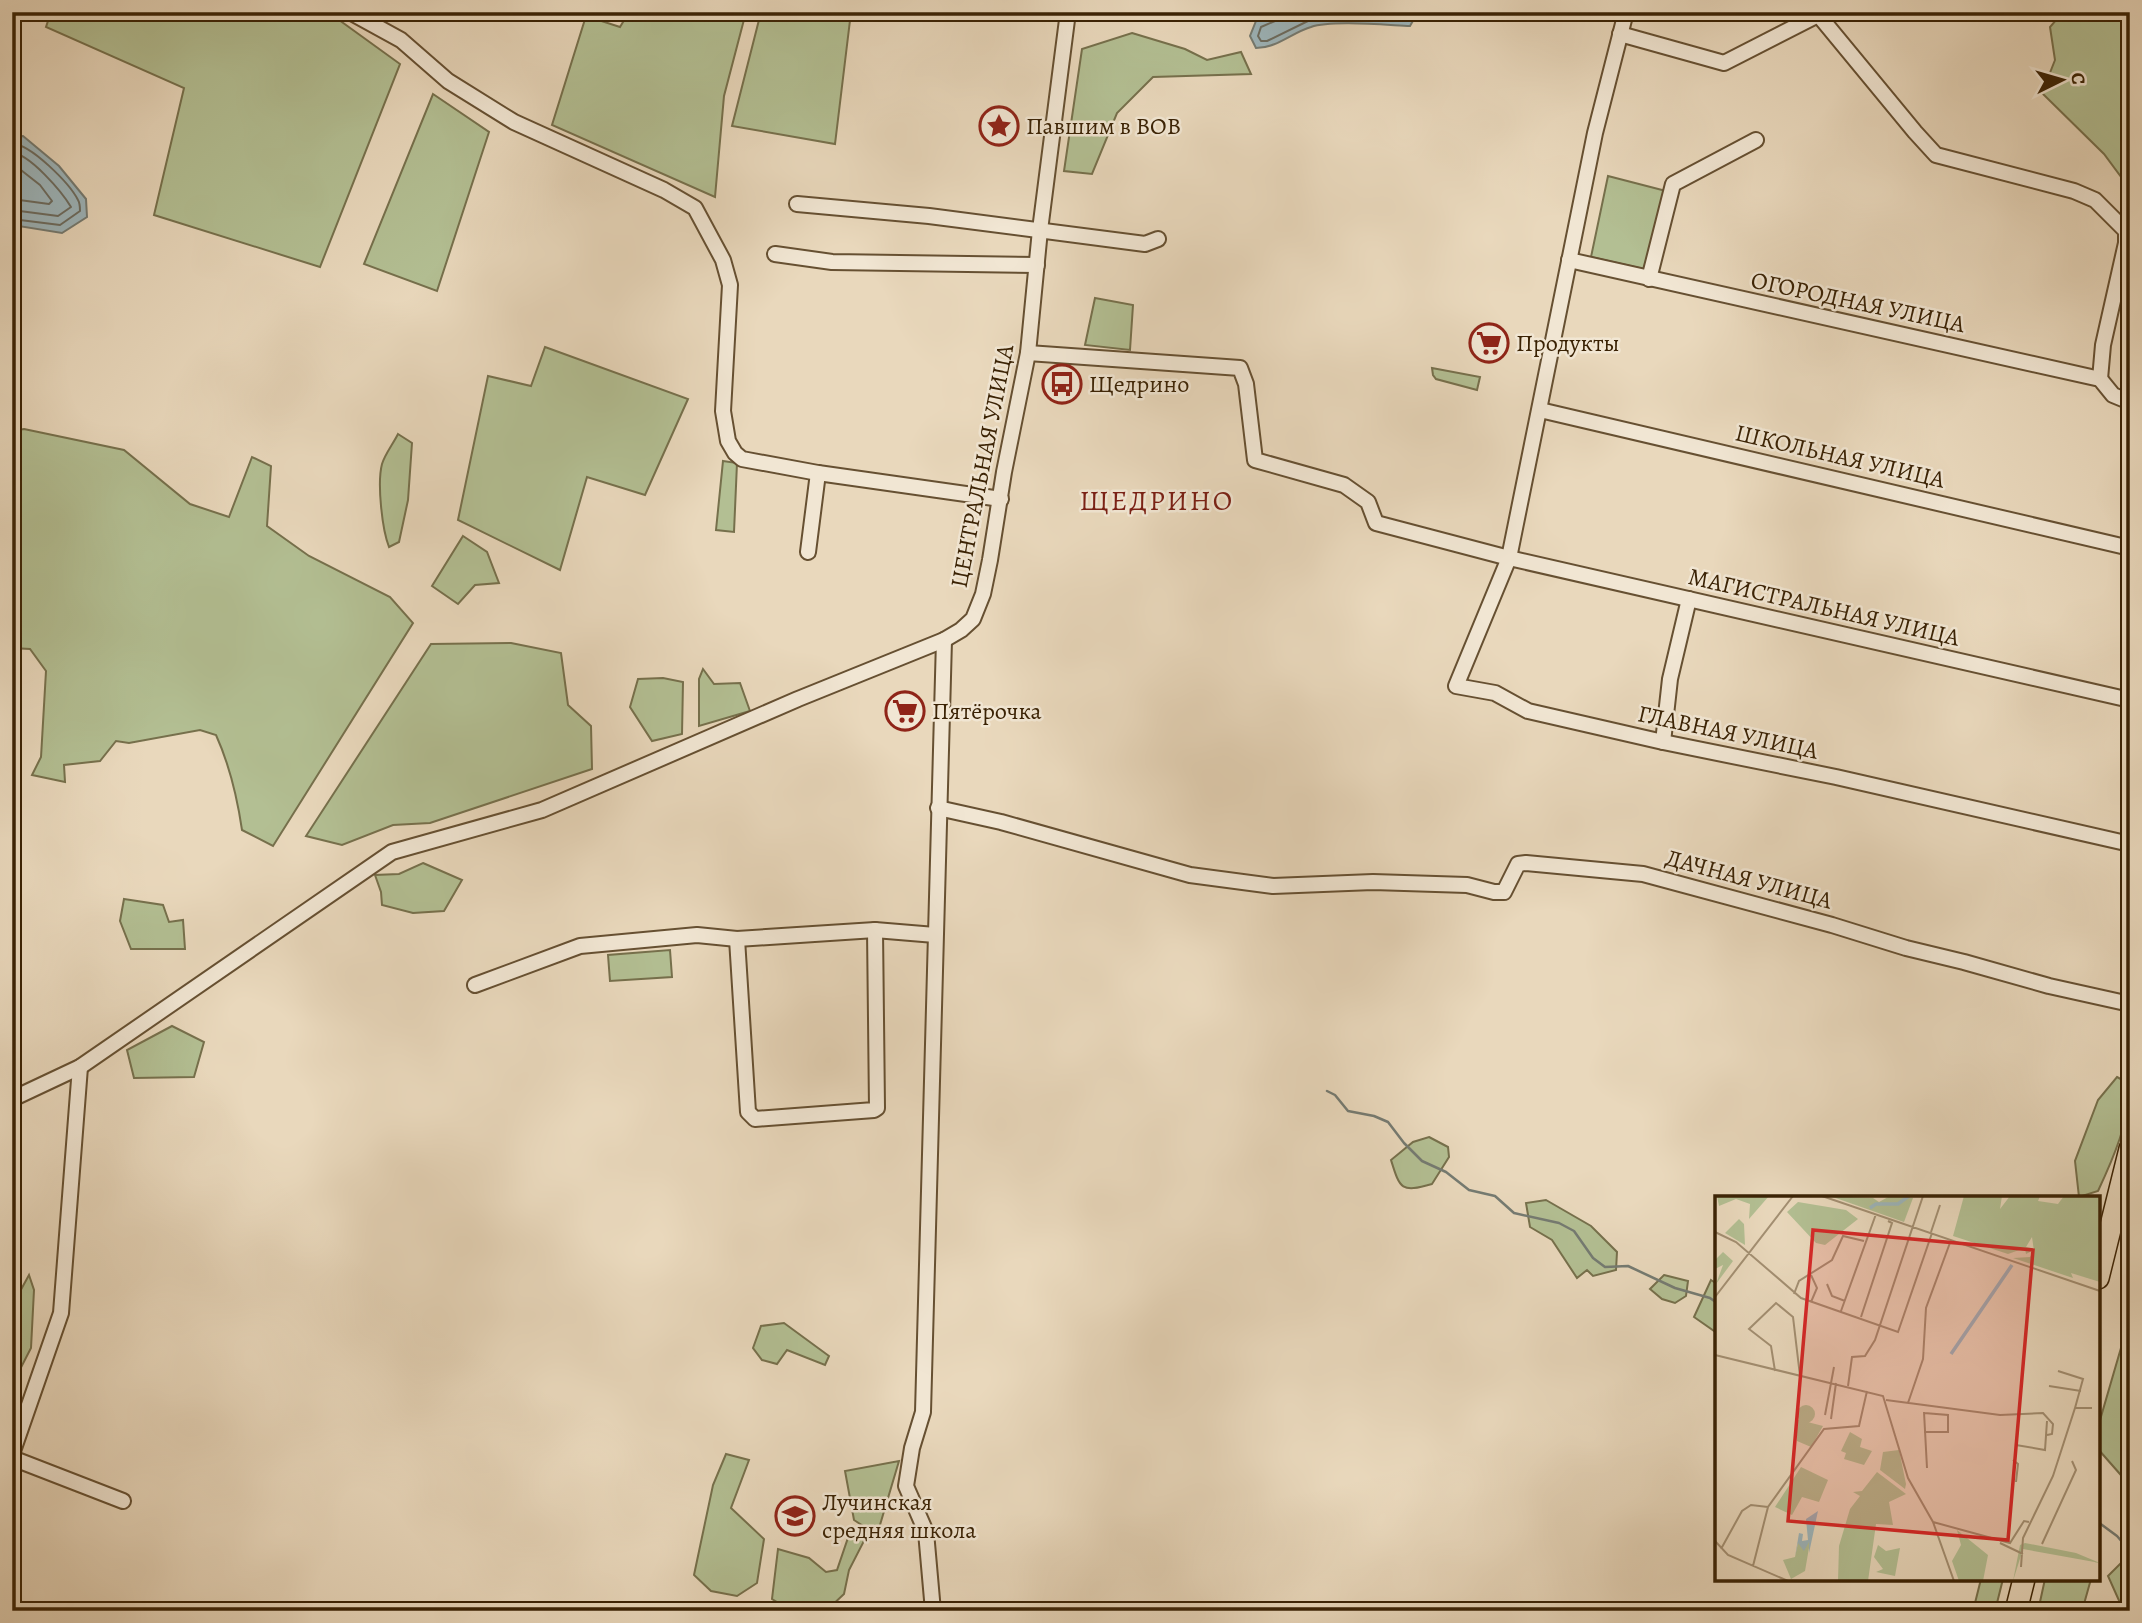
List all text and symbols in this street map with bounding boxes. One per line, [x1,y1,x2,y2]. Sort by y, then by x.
north arrow [2026,46,2096,116]
text: С [2064,72,2091,86]
place icon: Павшим в ВОВ [978,105,1020,147]
place label: Павшим в ВОВ [1026,110,1181,142]
street label: ОГОРОДНАЯ УЛИЦА [1748,264,1969,340]
supermarket icon: Продукты [1468,322,1510,364]
place label: Продукты [1516,327,1620,359]
street label: ЦЕНТРАЛЬНАЯ УЛИЦА [943,341,1021,590]
bus stop icon: Щедрино [1041,363,1083,405]
place label: Щедрино [1089,368,1189,400]
street label: ШКОЛЬНАЯ УЛИЦА [1732,416,1949,496]
district label: ЩЕДРИНО [1080,482,1234,520]
street label: МАГИСТРАЛЬНАЯ УЛИЦА [1685,560,1964,654]
supermarket icon: Пятёрочка [884,690,926,732]
place label: Пятёрочка [932,695,1042,727]
street label: ГЛАВНАЯ УЛИЦА [1635,697,1822,767]
street label: ДАЧНАЯ УЛИЦА [1662,841,1837,917]
inset map [1715,1196,2100,1581]
place label: Лучинская средняя школа [822,1486,976,1546]
school or university icon: Лучинская средняя школа [774,1495,816,1537]

